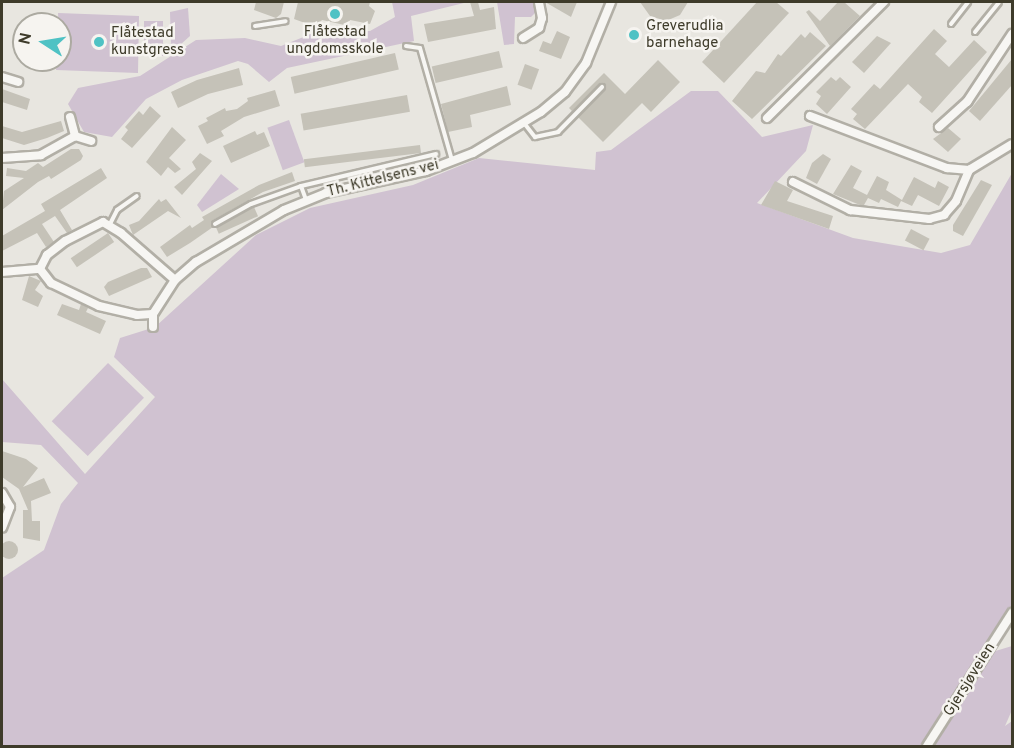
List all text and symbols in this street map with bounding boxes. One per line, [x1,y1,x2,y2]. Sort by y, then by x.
marker: Flåtestad ungdomsskole [328,7,342,21]
north arrow [12,12,72,72]
place label: Greverudlia barnehage [646,17,723,52]
place label: Flåtestad ungdomsskole [287,23,383,58]
place label: Flåtestad kunstgress [111,24,184,59]
marker: Greverudlia barnehage [627,28,641,42]
text: N [15,31,37,46]
marker: Flåtestad kunstgress [92,35,106,49]
street label: Th. Kittelsens vei [325,156,441,202]
street label: Gjersjøveien [940,640,1000,720]

